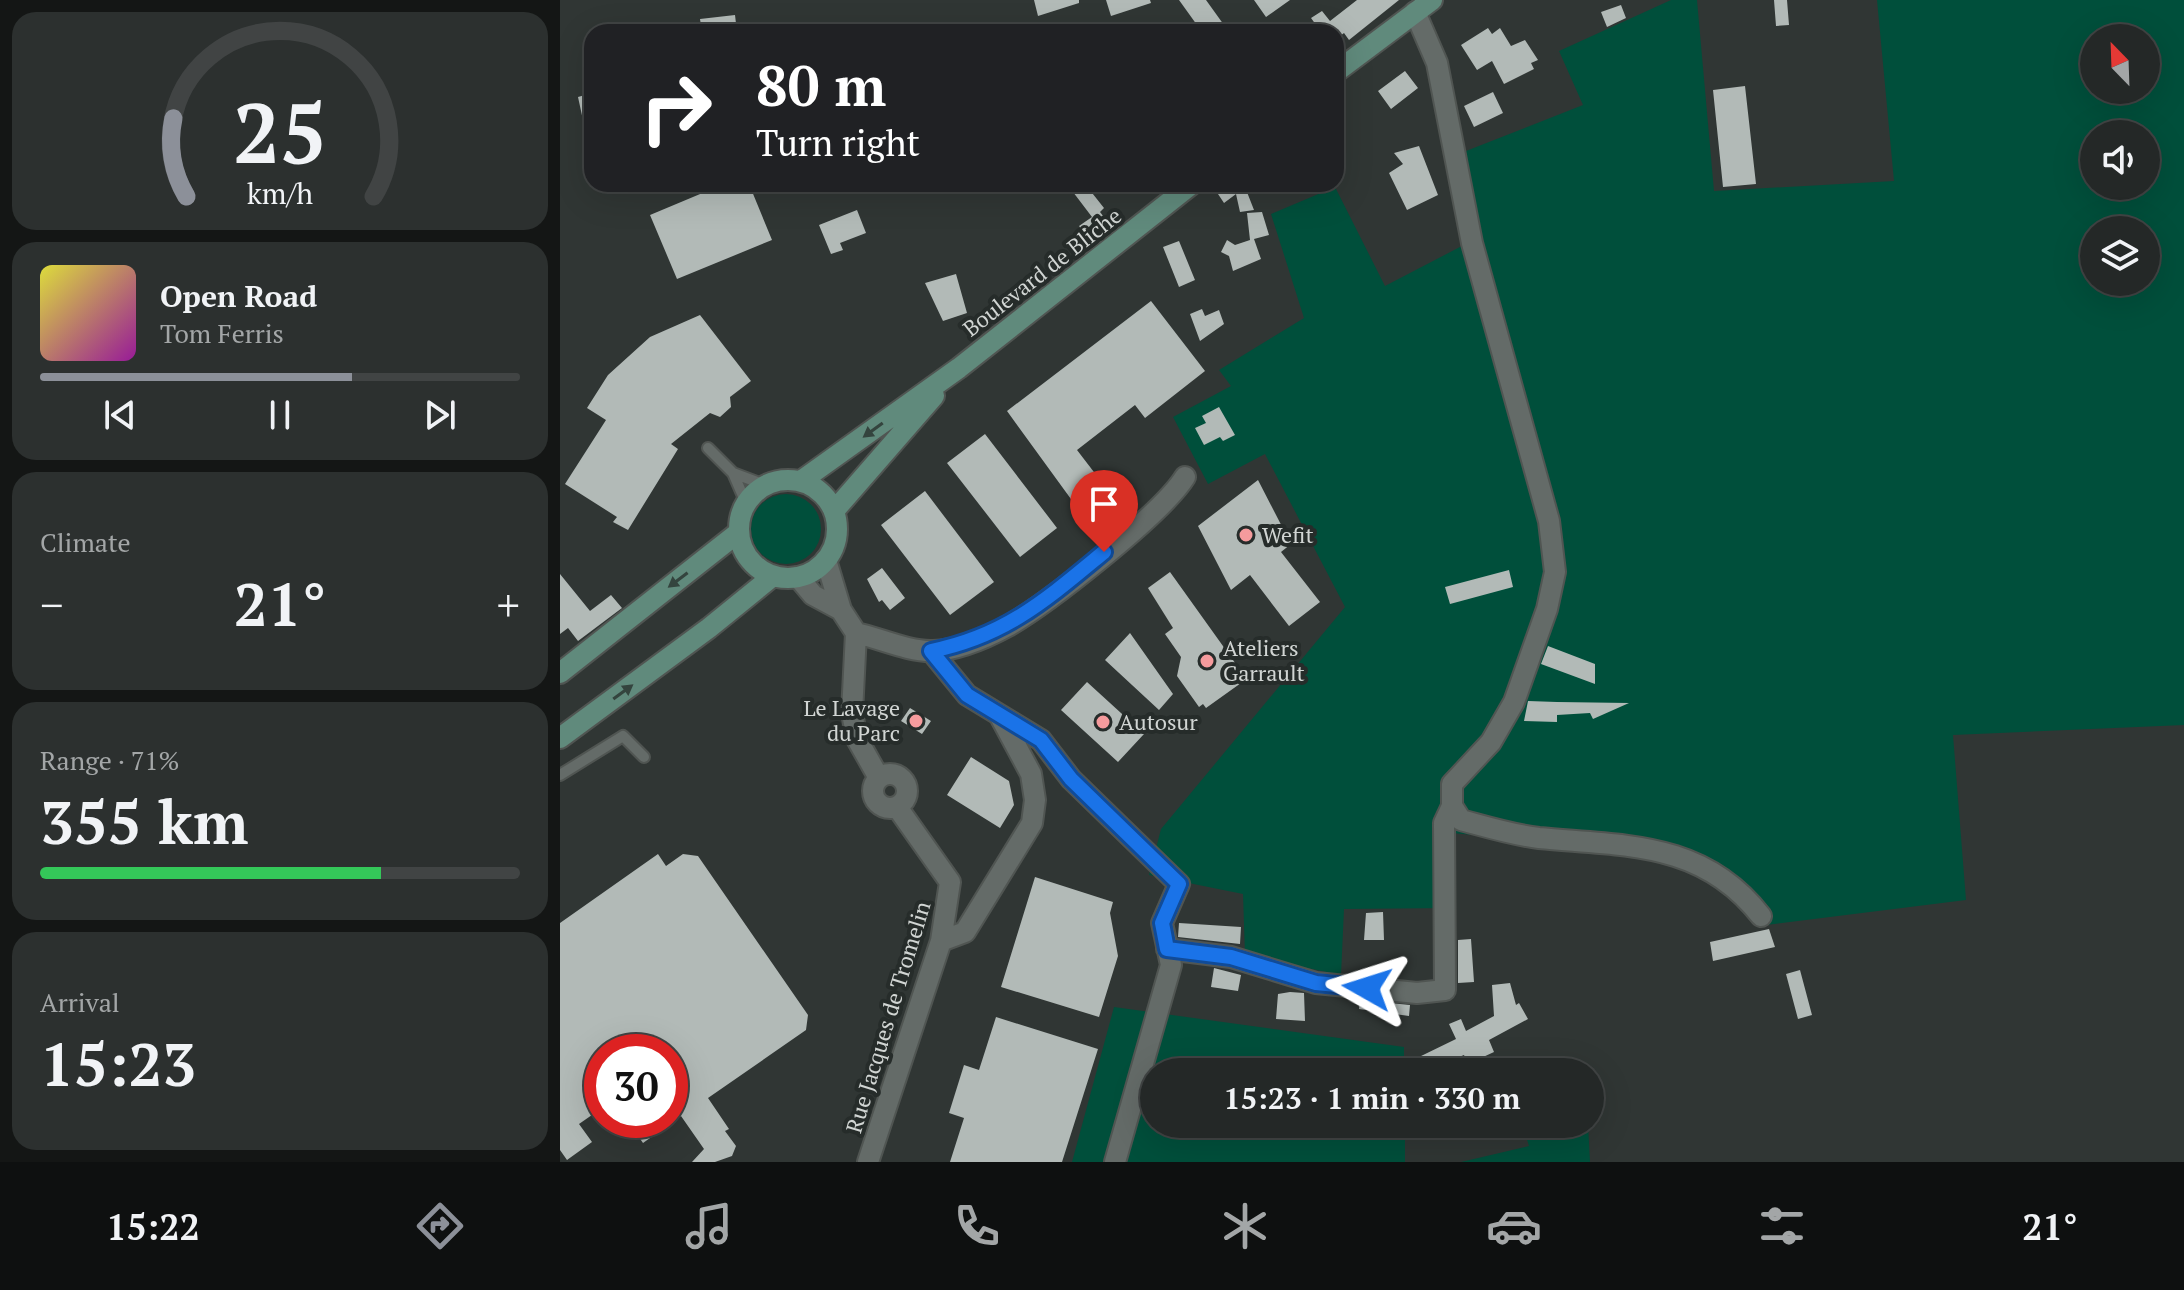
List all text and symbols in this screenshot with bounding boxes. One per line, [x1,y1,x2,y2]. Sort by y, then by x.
north arrow [2080,24,2160,104]
map controls [2080,24,2160,296]
text: 80 m [756,48,886,122]
icon: right [624,56,728,160]
text: 25 [233,77,327,187]
text: Turn right [756,119,920,166]
button: sound [2080,120,2160,200]
text: km/h [247,174,313,212]
street label: Boulevard de Bliche [957,201,1127,343]
button: layers [2080,216,2160,296]
text: Open Road [160,276,317,316]
text: Tom Ferris [160,316,284,350]
icon: previous [98,393,142,437]
icon: pause [258,393,302,437]
icon: next [418,393,462,437]
one-way arrow [863,422,884,438]
pin [1070,470,1138,552]
icon: arrive [1082,482,1126,526]
place label: Wefit [1262,520,1314,549]
text: Climate [40,525,131,559]
marker: Wefit [1237,526,1255,544]
text: 21° [234,564,326,643]
one-way arrow [667,572,688,588]
text: − [40,575,63,634]
text: + [497,575,520,634]
place label: Ateliers Garrault [1223,633,1305,687]
marker: Ateliers Garrault [1198,652,1216,670]
one-way arrow [613,685,633,701]
place label: Le Lavage du Parc [803,693,900,747]
place label: Autosur [1119,707,1198,736]
marker: Le Lavage du Parc [907,712,925,730]
marker: Autosur [1094,713,1112,731]
text: Range · 71% [40,743,179,777]
text: 355 km [40,782,248,861]
street label: Rue Jacques de Tromelin [838,898,937,1136]
position arrow [1325,946,1409,1030]
text: Arrival [40,985,120,1019]
text: 15:23 [40,1024,196,1103]
speed limit sign: 30 [584,1034,688,1138]
text: 15:23 · 1 min · 330 m [1224,1078,1520,1118]
icon: directions [412,1198,468,1254]
icon: music [681,1198,737,1254]
icon: phone [949,1198,1005,1254]
icon: climate [1217,1198,1273,1254]
icon: car [1486,1198,1542,1254]
icon: filters [1754,1198,1810,1254]
text: 15:22 [106,1203,200,1250]
text: 21° [2022,1203,2078,1250]

